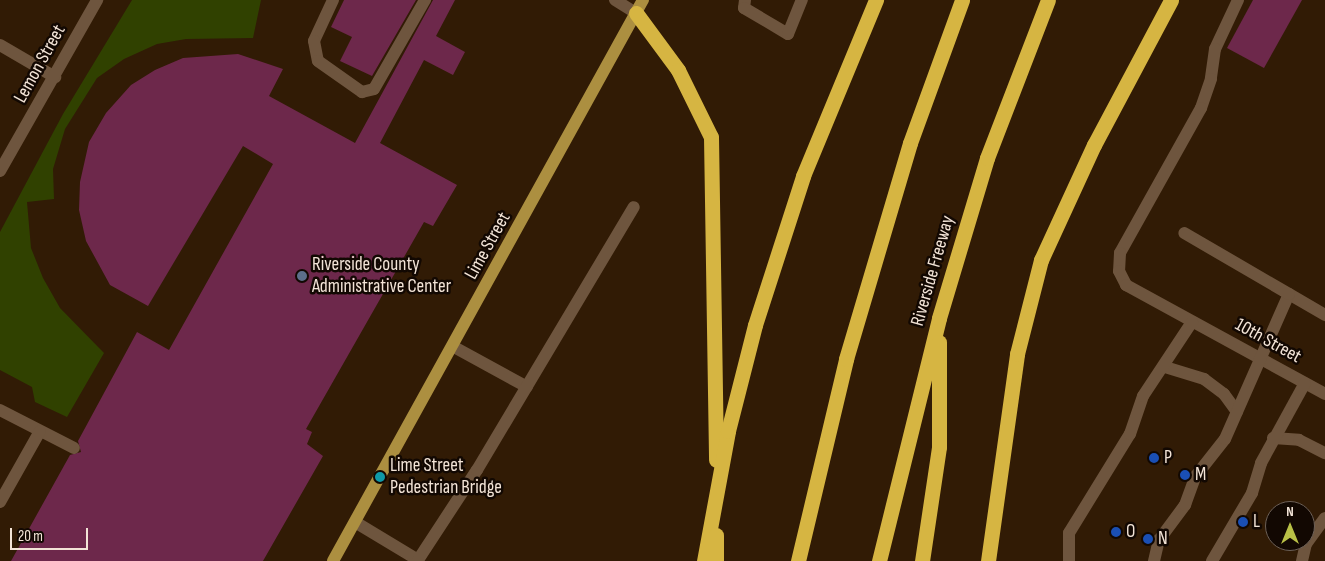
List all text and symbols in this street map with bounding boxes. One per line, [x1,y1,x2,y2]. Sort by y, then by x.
street label: Lemon Street [9,21,71,107]
street label: Lime Street [460,208,516,284]
street label: Riverside Freeway [906,213,960,329]
place label: Riverside County Administrative Center [312,254,451,298]
marker: Riverside County Administrative Center [296,270,308,282]
street label: 10th Street [1231,314,1305,368]
place label: P [1164,447,1172,469]
marker: P [1148,452,1160,464]
place label: Lime Street Pedestrian Bridge [390,455,502,499]
place label: M [1195,464,1206,486]
marker: M [1179,469,1191,481]
marker: Lime Street Pedestrian Bridge [374,471,386,483]
north arrow [1265,501,1315,551]
text: N [1286,503,1294,520]
place label: L [1253,511,1260,533]
marker: L [1237,516,1249,528]
scale bar [12,518,90,550]
place label: O [1126,521,1135,543]
marker: O [1110,526,1122,538]
text: 20 m [18,527,43,546]
place label: N [1158,528,1168,550]
marker: N [1142,533,1154,545]

